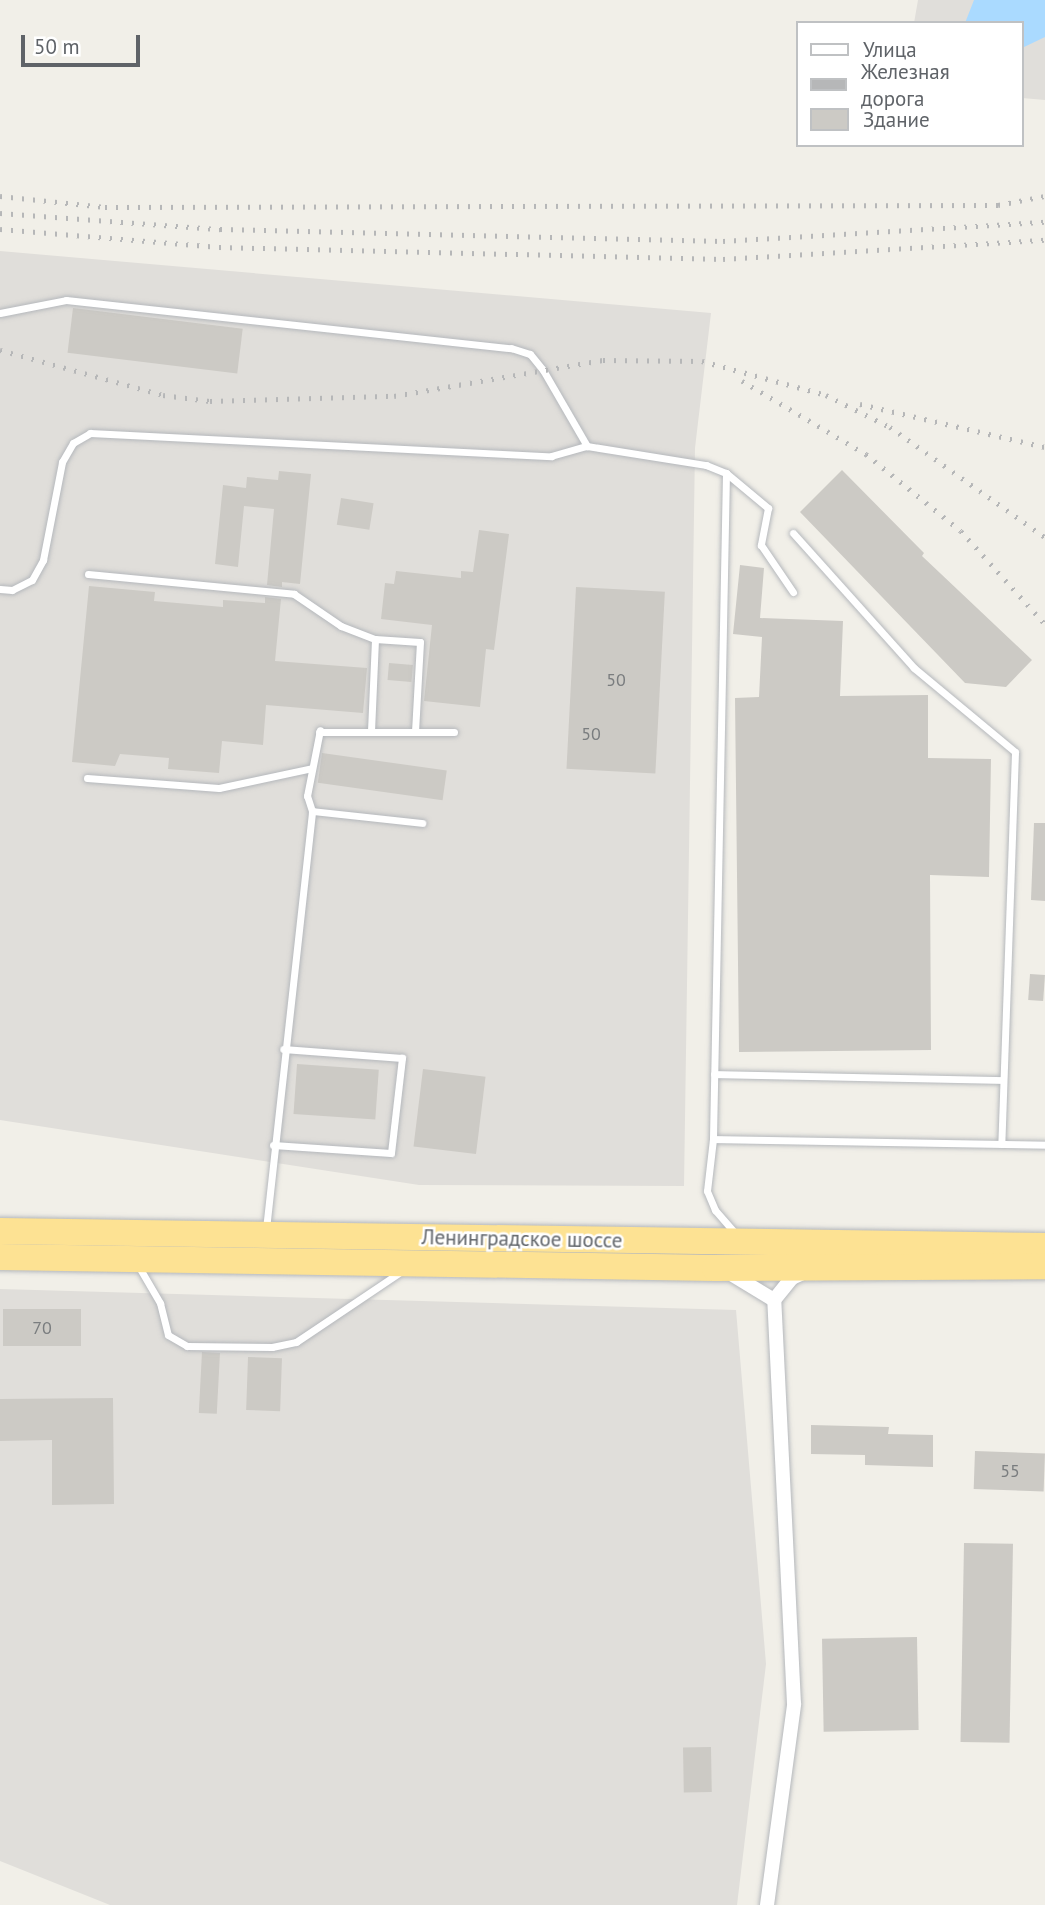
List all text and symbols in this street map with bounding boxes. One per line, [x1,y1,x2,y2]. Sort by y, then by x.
scale bar [24,21,144,65]
legend [796,21,1024,147]
text: 50 m [34,33,80,60]
text: Улица [863,36,917,63]
text: Железная дорога [861,58,950,112]
text: Здание [863,106,930,133]
house number: 50 [606,669,626,691]
house number: 50 [581,723,601,745]
street label: Ленинградское шоссе [421,1225,623,1253]
house number: 70 [32,1317,52,1339]
house number: 55 [1000,1460,1020,1482]

